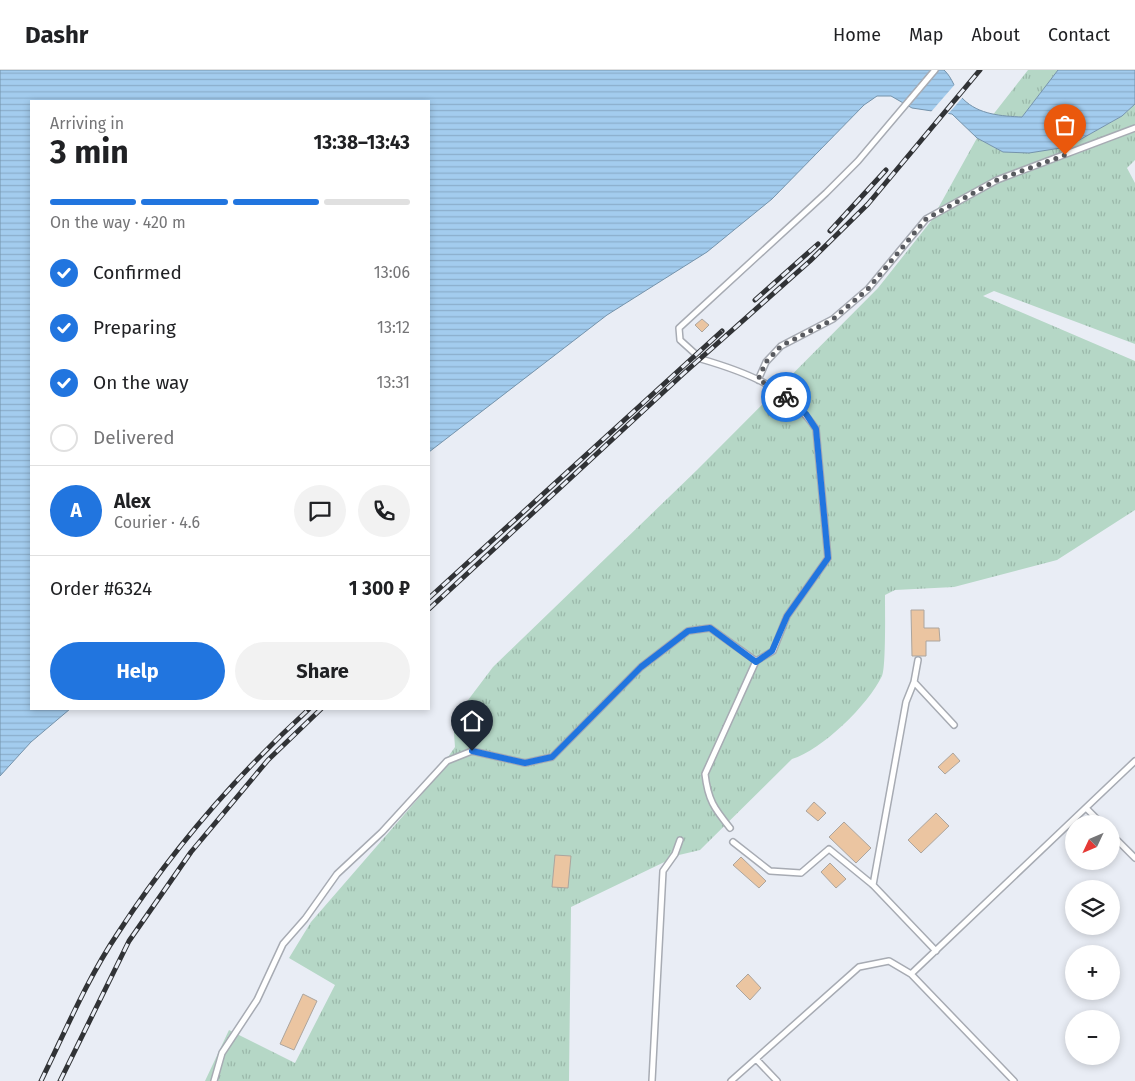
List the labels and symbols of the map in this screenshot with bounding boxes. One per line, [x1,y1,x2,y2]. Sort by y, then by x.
pin [1044,104,1086,155]
courier [761,372,811,422]
pin [451,700,493,751]
north arrow [1065,815,1120,870]

